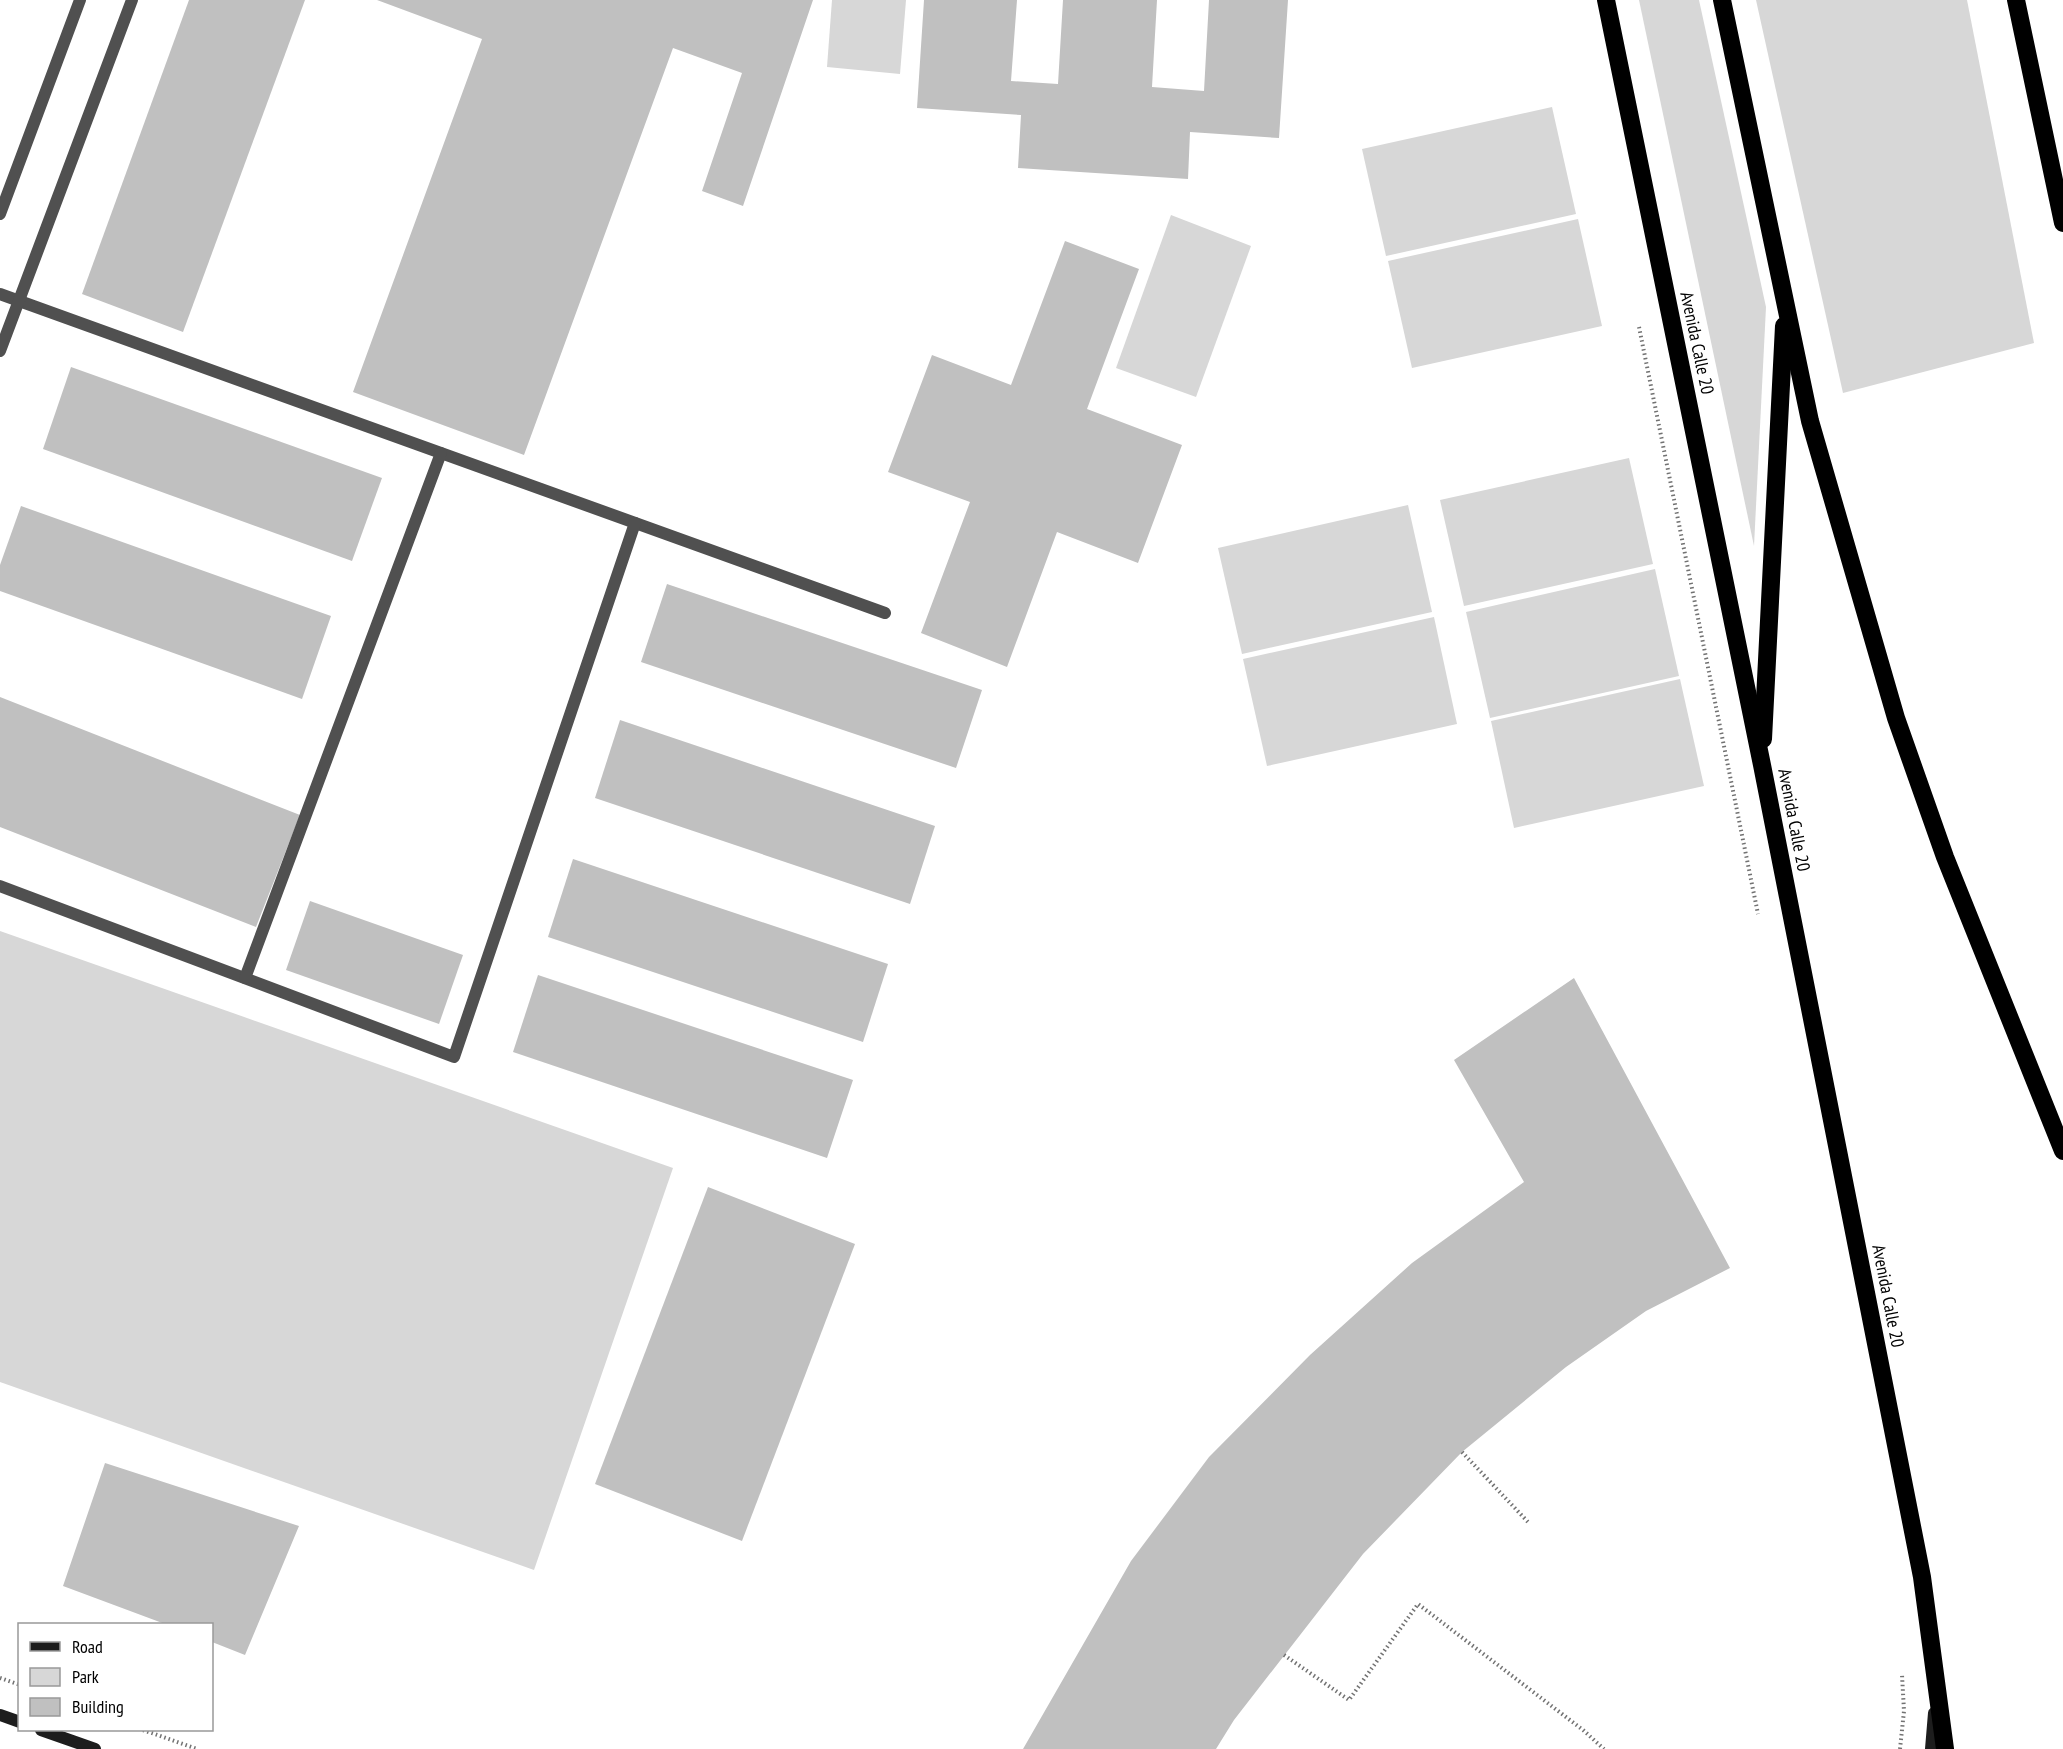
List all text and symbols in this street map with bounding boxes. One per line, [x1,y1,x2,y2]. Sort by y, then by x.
street label: Avenida Calle 20 [1675,290,1720,396]
street label: Avenida Calle 20 [1773,767,1816,873]
street label: Avenida Calle 20 [1867,1243,1910,1349]
legend [18,1623,213,1731]
text: Road [72,1635,103,1658]
text: Park [72,1665,99,1688]
text: Building [72,1695,124,1718]

